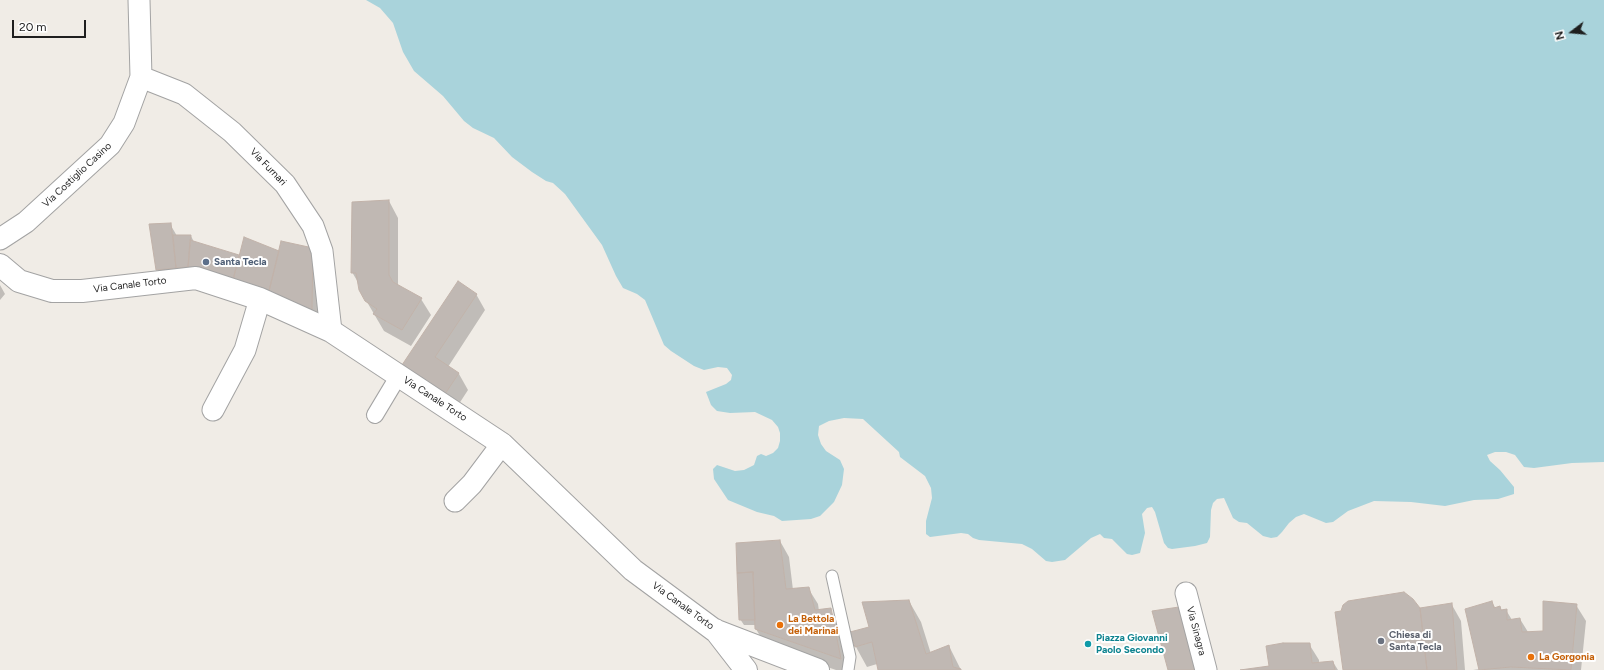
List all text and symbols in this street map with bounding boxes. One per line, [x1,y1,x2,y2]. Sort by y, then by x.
scale bar [14,12,88,38]
north arrow [1552,12,1592,52]
text: 20 m [19,20,47,34]
text: N [1553,30,1567,41]
street label: Via Costiglio Casino [40,140,114,210]
street label: Via Furnari [247,146,289,188]
place label: Santa Tecla [214,256,267,268]
marker: Santa Tecla [201,257,211,267]
street label: Via Canale Torto [93,275,167,295]
street label: Via Canale Torto [401,374,469,424]
street label: Via Canale Torto [650,580,716,632]
street label: Via Sinagra [1184,605,1208,657]
place label: La Bettola dei Marinai [788,613,838,636]
marker: La Bettola dei Marinai [775,620,785,630]
place label: Chiesa di Santa Tecla [1389,629,1442,652]
place label: Piazza Giovanni Paolo Secondo [1096,632,1168,656]
marker: Chiesa di Santa Tecla [1376,636,1386,646]
marker: Piazza Giovanni Paolo Secondo [1083,639,1093,649]
place label: La Gorgonia [1539,651,1595,663]
marker: La Gorgonia [1526,652,1536,662]

